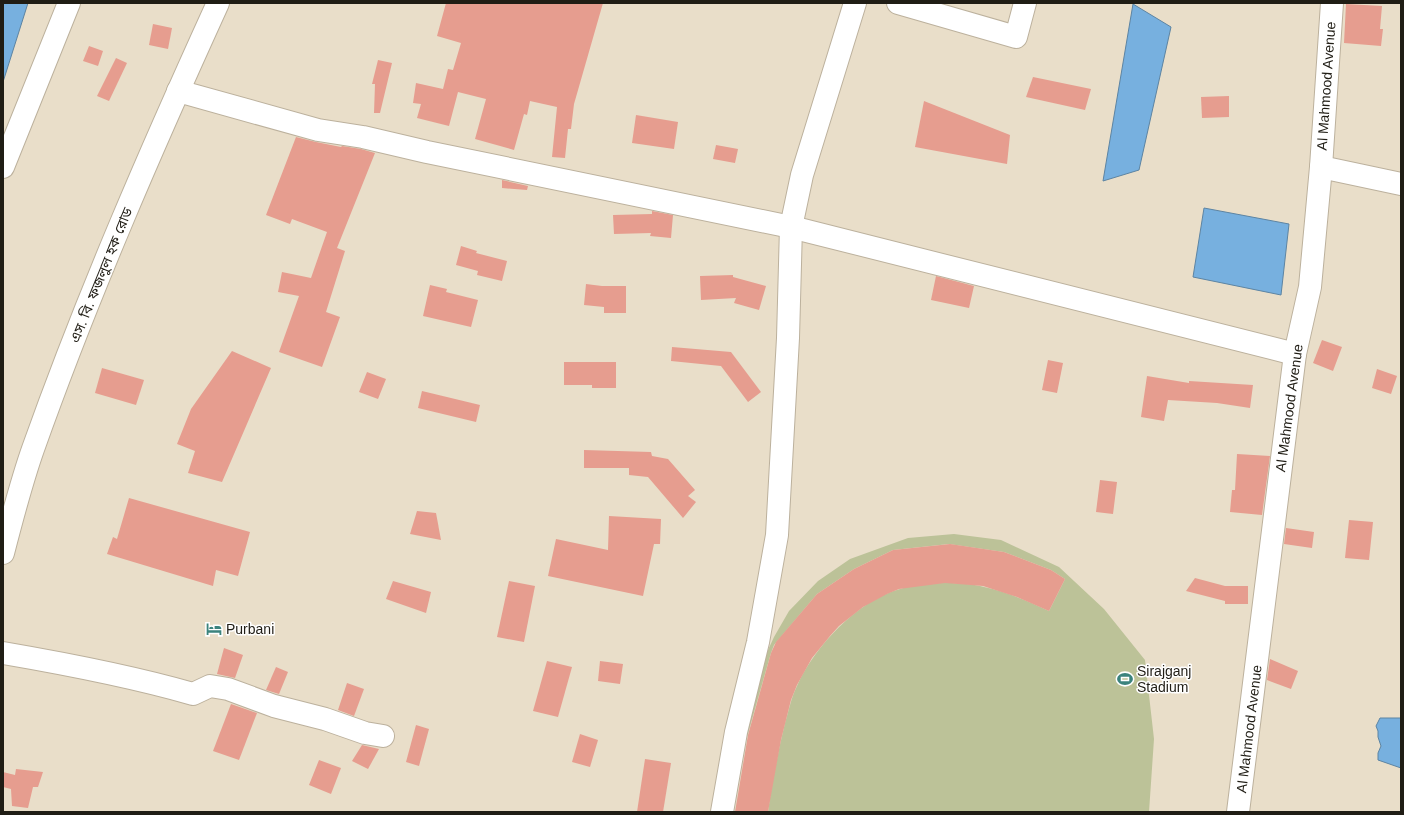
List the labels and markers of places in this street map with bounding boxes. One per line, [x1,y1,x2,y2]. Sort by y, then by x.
hotel icon: Purbani [205,620,223,638]
place label: Purbani [226,621,274,637]
place label: Sirajganj Stadium [1137,663,1191,695]
sports icon: Sirajganj Stadium [1116,670,1134,688]

